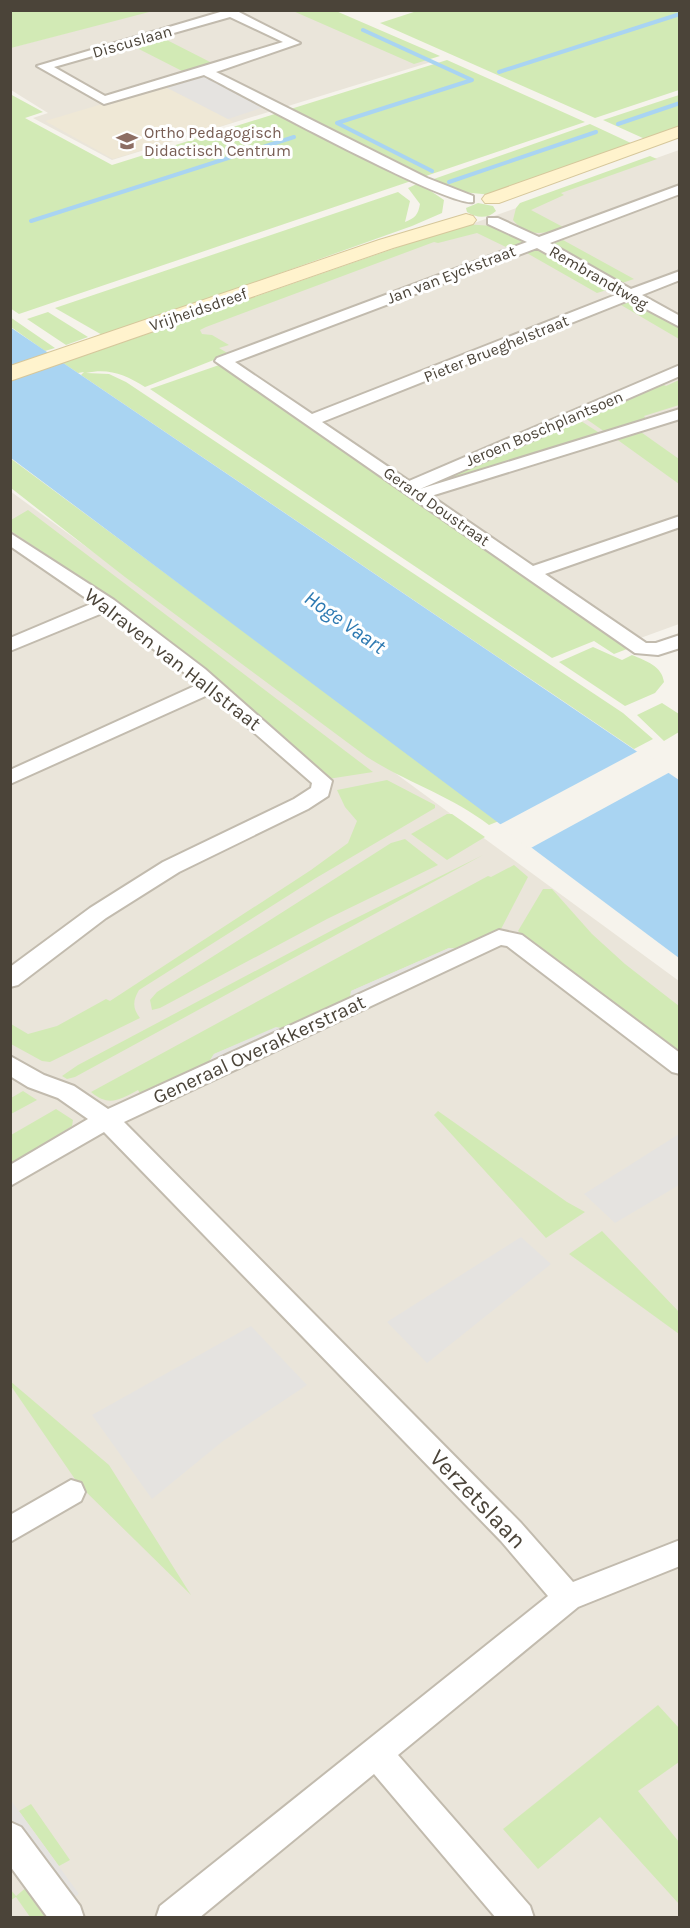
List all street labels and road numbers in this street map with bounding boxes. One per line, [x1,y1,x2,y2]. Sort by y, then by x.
street label: Discuslaan [90,21,174,62]
street label: Jan van Eyckstraat [384,241,518,308]
street label: Rembrandtweg [546,241,652,313]
street label: Vrijheidsdreef [147,284,250,335]
street label: Pieter Brueghelstraat [421,311,571,386]
street label: Jeroen Boschplantsoen [463,387,626,470]
street label: Gerard Doustraat [380,463,493,550]
street label: Walraven van Hallstraat [80,583,266,736]
street label: Generaal Overakkerstraat [149,990,369,1109]
street label: Verzetslaan [424,1444,532,1554]

